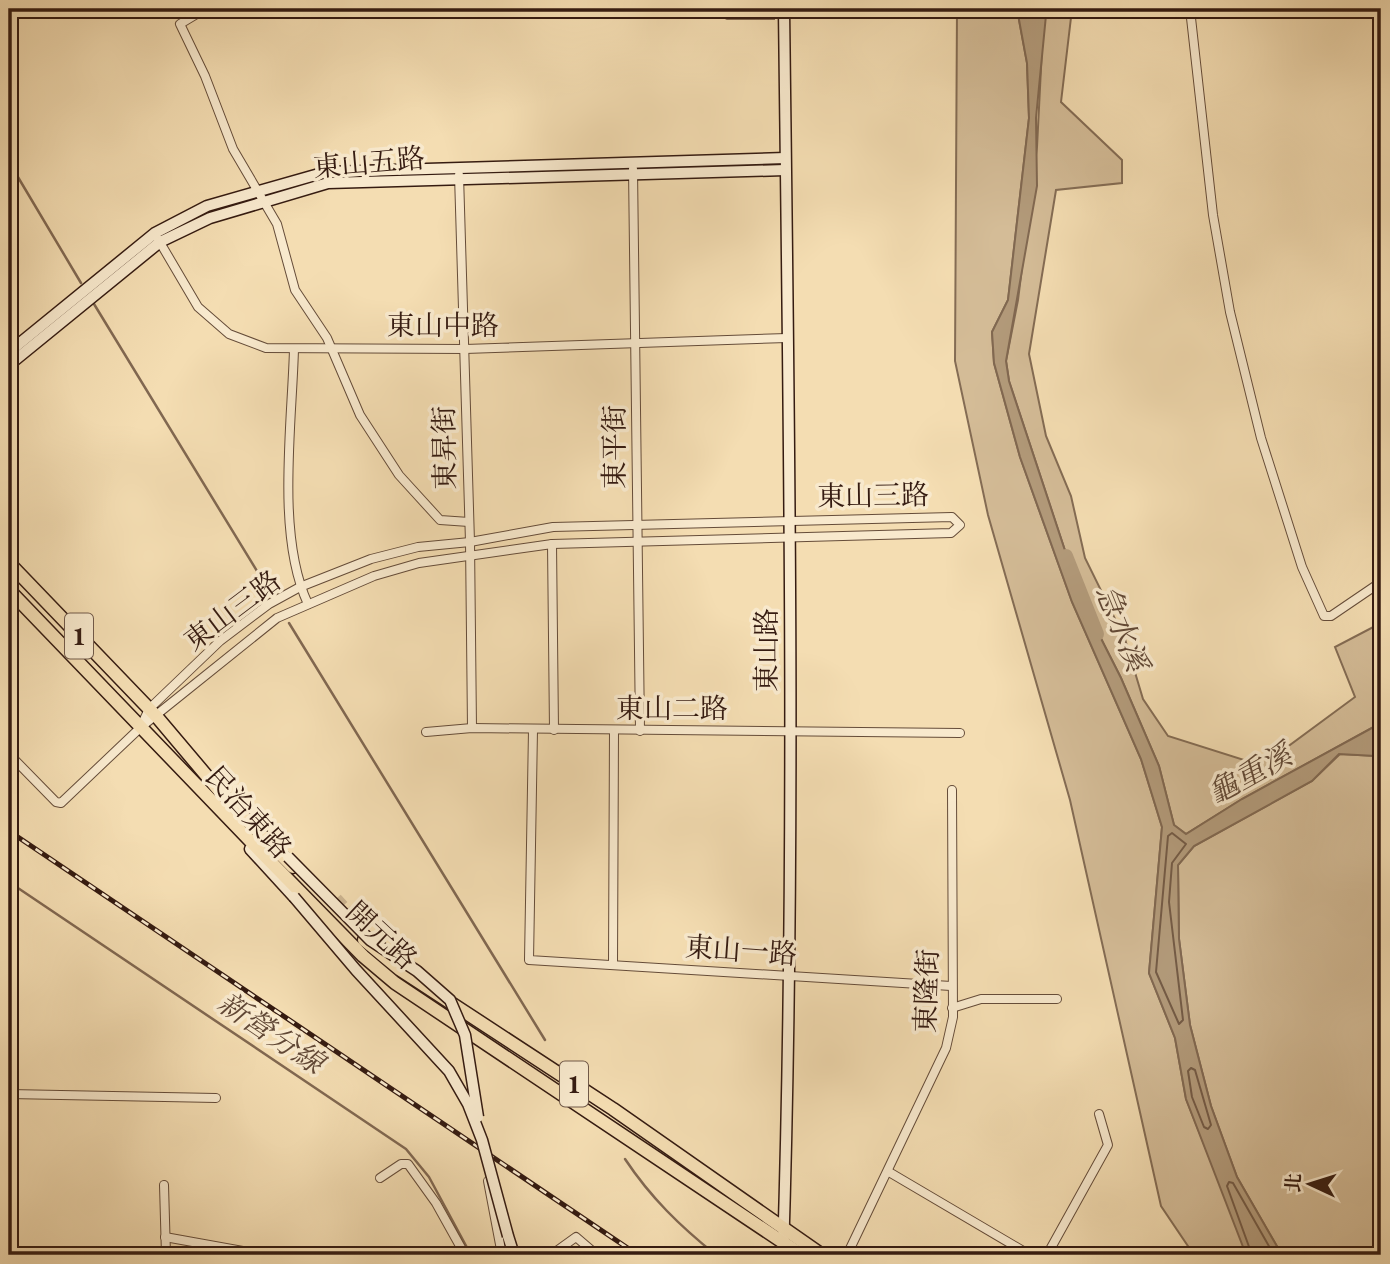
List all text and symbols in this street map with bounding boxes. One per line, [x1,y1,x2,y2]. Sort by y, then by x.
street label: 東山五路 [312,139,426,185]
street label: 東山中路 [387,307,499,343]
street label: 東平街 [596,405,632,489]
street label: 東昇街 [425,406,463,490]
street label: 東山三路 [817,476,929,514]
street label: 東山三路 [176,562,288,658]
water label: 急水溪 [1088,579,1159,680]
street label: 東山路 [748,608,784,692]
road number: 1 [65,614,93,658]
street label: 東山二路 [616,690,728,726]
water label: 龜重溪 [1201,733,1301,812]
street label: 民治東路 [198,758,300,866]
street label: 開元路 [339,893,425,977]
street label: 東山一路 [684,928,798,972]
street label: 東隆街 [907,948,945,1034]
water label: 新營分線 [211,983,334,1084]
road number: 1 [560,1062,588,1106]
north arrow [1274,1148,1344,1218]
text: 北 [1280,1172,1307,1193]

